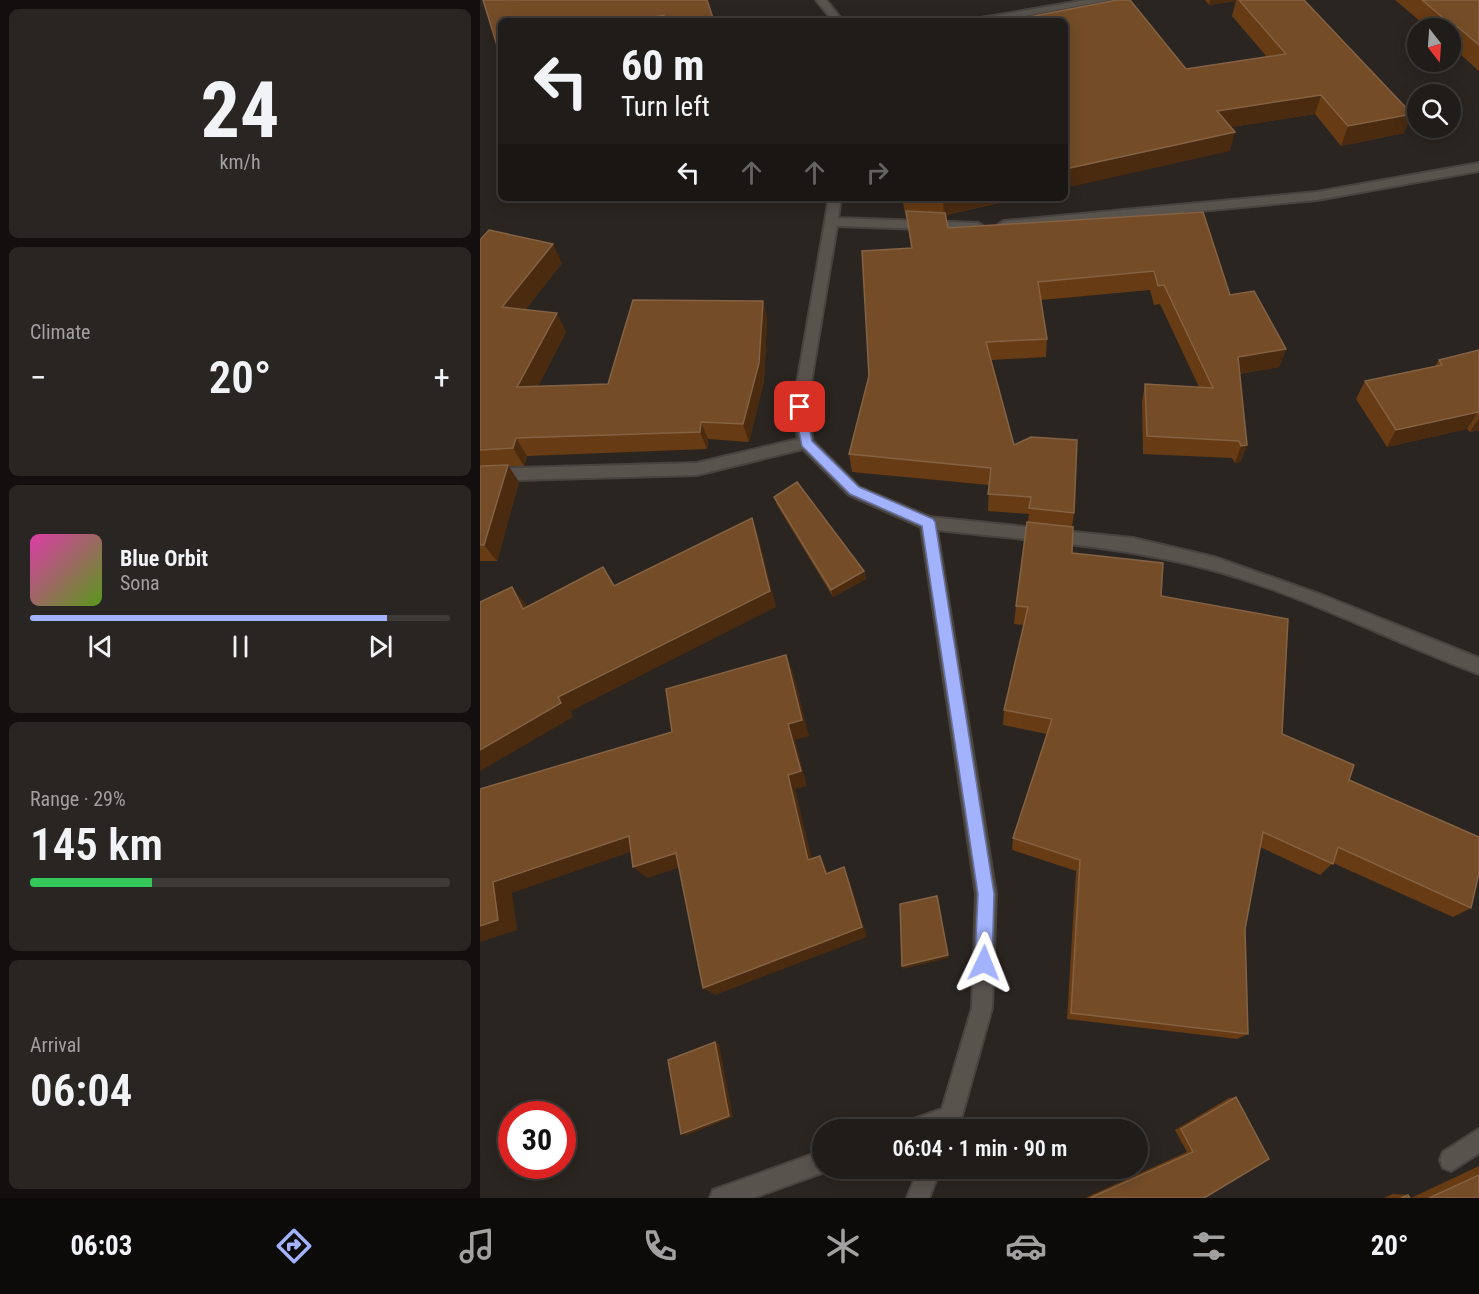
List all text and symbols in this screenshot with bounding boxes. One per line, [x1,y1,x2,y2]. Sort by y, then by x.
north arrow [1407,18,1461,72]
map controls [1407,18,1461,138]
text: 60 m [621,41,704,90]
icon: left [522,42,600,120]
text: 24 [201,65,279,156]
button: search [1407,84,1461,138]
text: Turn left [621,91,710,123]
text: km/h [219,150,261,174]
icon: left [672,156,705,189]
icon: ahead [735,156,768,189]
icon: ahead [798,156,831,189]
icon: right [861,156,894,189]
text: Climate [30,320,90,344]
text: 20° [209,351,271,404]
text: − [30,358,47,397]
text: + [434,358,450,397]
pin [774,381,825,432]
icon: arrive [783,390,816,423]
text: Blue Orbit [120,546,208,571]
text: Sona [120,571,160,595]
icon: previous [84,630,117,663]
icon: pause [224,630,257,663]
icon: next [364,630,397,663]
text: Range · 29% [30,787,126,811]
text: 145 km [30,818,163,871]
position arrow [952,931,1016,995]
text: Arrival [30,1033,81,1057]
text: 06:04 [30,1064,132,1117]
speed limit sign: 30 [498,1101,576,1179]
text: 06:04 · 1 min · 90 m [893,1136,1067,1161]
icon: directions [273,1225,315,1267]
icon: music [456,1225,498,1267]
icon: phone [639,1225,681,1267]
icon: climate [822,1225,864,1267]
icon: car [1005,1225,1047,1267]
icon: filters [1188,1225,1230,1267]
text: 06:03 [70,1230,132,1262]
text: 20° [1371,1230,1408,1262]

